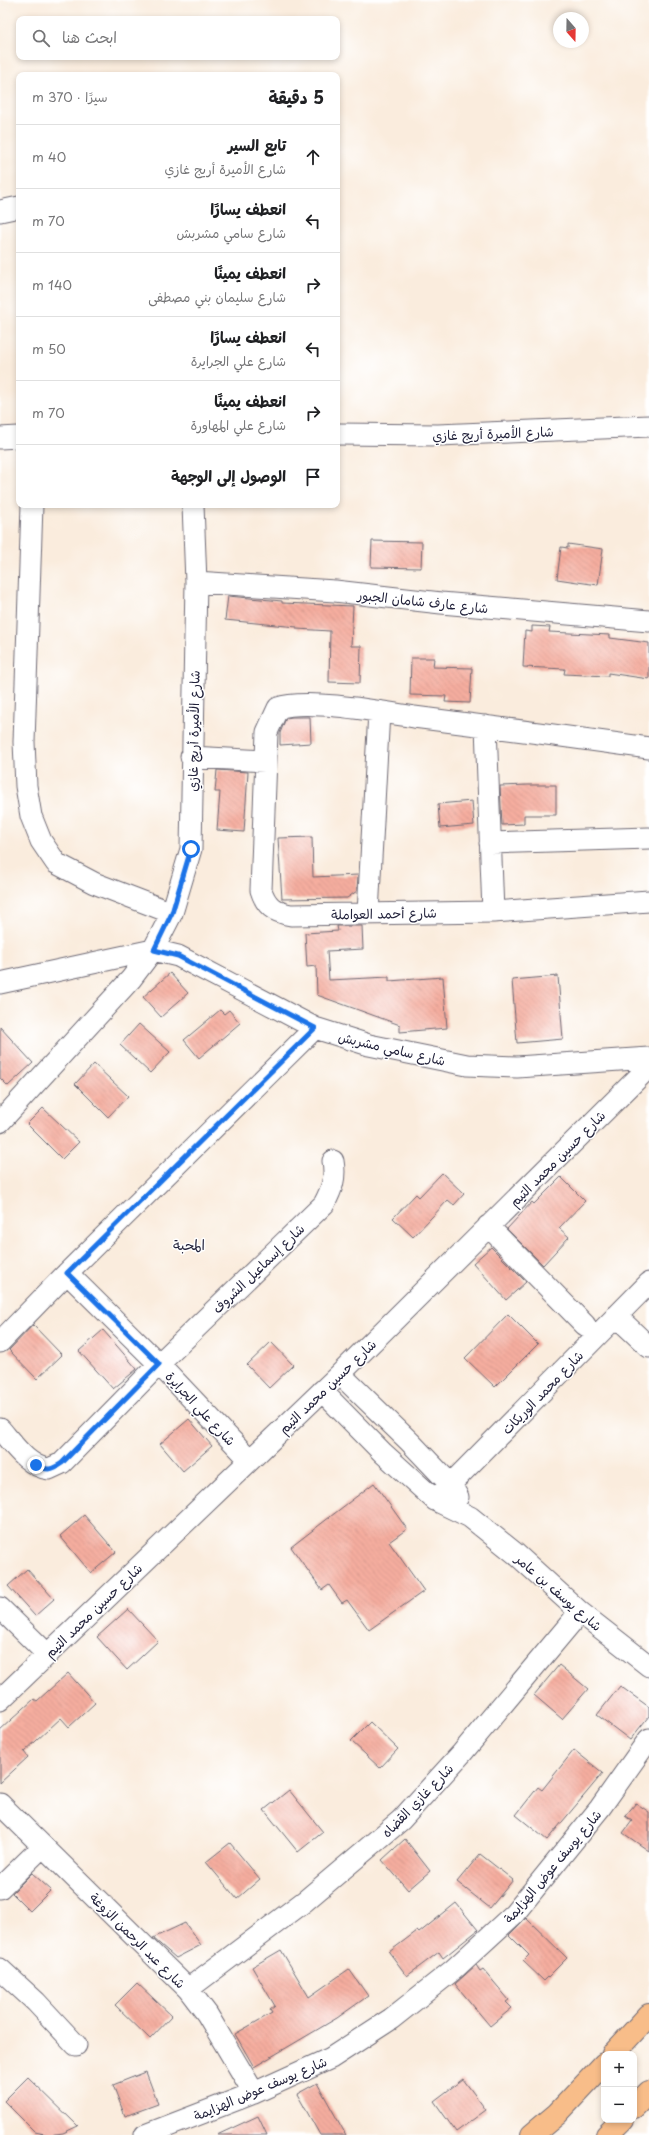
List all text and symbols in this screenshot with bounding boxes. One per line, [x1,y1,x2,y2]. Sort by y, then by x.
north arrow [553,12,589,48]
search box [16,16,340,60]
text: ابحث هنا [62,25,117,48]
icon: search [30,27,52,49]
text: 5 دقيقة [268,84,324,110]
text: سيرًا · 370 m [32,87,108,106]
text: تابع السير [228,133,286,156]
icon: ahead [302,146,324,168]
text: 40 m [32,147,66,166]
text: شارع الأميرة أريج غازي [165,159,286,178]
text: انعطف يسارًا [210,197,286,220]
icon: left [302,210,324,232]
text: 70 m [32,211,65,230]
text: شارع سامي مشربش [177,223,286,242]
text: انعطف يمينًا [214,261,286,284]
icon: right [302,274,324,296]
text: 140 m [32,275,72,294]
text: شارع سليمان بني مصطفى [148,287,286,306]
text: انعطف يسارًا [210,325,286,348]
icon: left [302,338,324,360]
text: 50 m [32,339,66,358]
text: شارع علي الجرايرة [191,351,286,370]
text: انعطف يمينًا [214,389,286,412]
icon: right [302,402,324,424]
text: 70 m [32,403,65,422]
text: شارع علي المهاورة [190,415,286,434]
street label: شارع الأميرة أريج غازي [432,421,554,446]
text: الوصول إلى الوجهة [171,464,286,487]
icon: arrive [302,466,324,488]
street label: شارع عارف شامان الجبور [356,585,489,618]
street label: شارع الأميرة أريج غازي [182,670,205,792]
route start [182,840,200,858]
street label: شارع أحمد العواملة [331,903,437,924]
street label: شارع سامي مشربش [336,1026,447,1072]
street label: شارع حسين محمد التيم [505,1106,611,1212]
street label: شارع إسماعيل الشروف [208,1219,309,1318]
district label: المحبة [173,1234,205,1255]
street label: شارع حسين محمد التيم [274,1334,381,1439]
street label: شارع محمد الوريكات [497,1346,588,1439]
street label: شارع علي الجرايرة [159,1367,240,1451]
route end [27,1456,45,1474]
street label: شارع يوسف بن عامر [510,1548,606,1636]
street label: شارع حسين محمد التيم [40,1558,147,1663]
street label: شارع غازي القضاه [377,1759,458,1842]
street label: شارع يوسف عوض الهزايمة [499,1805,606,1928]
street label: شارع عبد الرحمن الزوغة [85,1888,190,1993]
street label: شارع يوسف عوض الهزايمة [190,2051,330,2126]
map controls [601,2051,637,2123]
button: + [601,2051,637,2087]
button: − [601,2087,637,2123]

